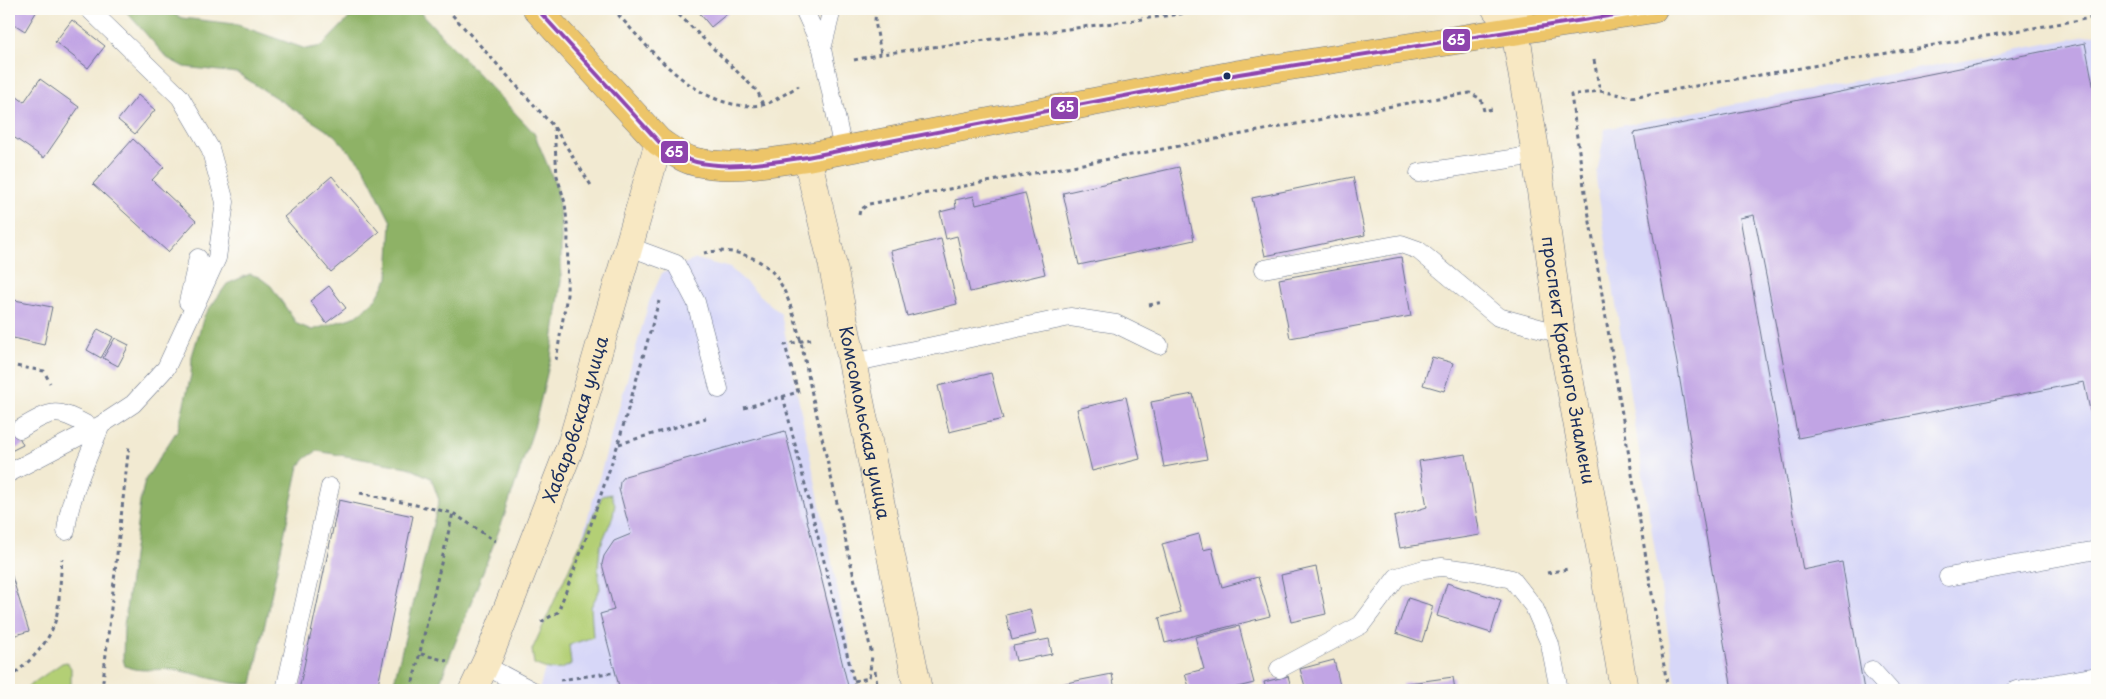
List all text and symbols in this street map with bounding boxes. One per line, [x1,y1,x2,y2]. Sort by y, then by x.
line badge: 65 [1442,28,1471,52]
text: 65 [1447,29,1465,50]
unlabelled marker [1222,71,1232,81]
line badge: 65 [1050,96,1079,120]
text: 65 [1056,96,1074,117]
line badge: 65 [660,140,689,164]
text: 65 [665,141,683,162]
street label: проспект Красного Знамени [1535,234,1603,486]
street label: Комсомольская улица [833,324,898,522]
street label: Хабаровская улица [535,332,614,506]

